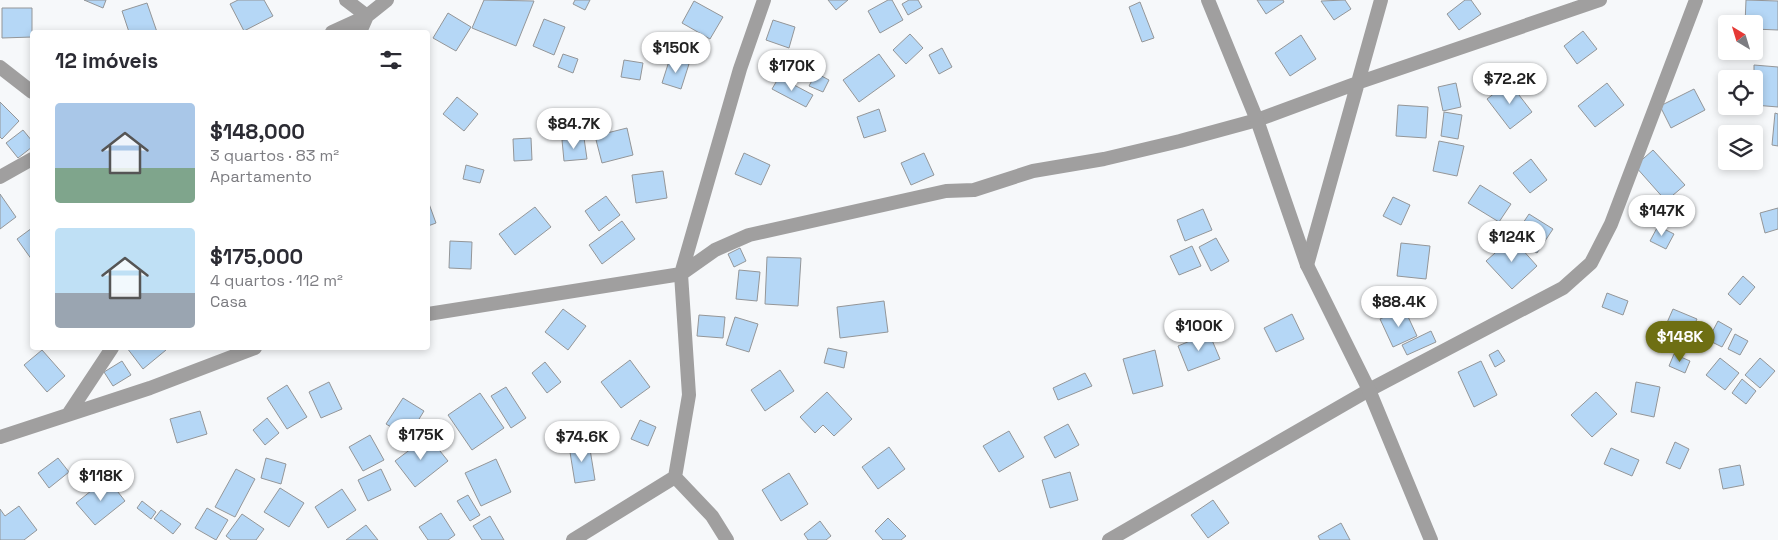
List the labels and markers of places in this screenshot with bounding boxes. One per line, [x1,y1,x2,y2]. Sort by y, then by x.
pin: $150K [641,32,711,74]
pin: $170K [757,49,827,92]
pin: $72.2K [1469,62,1551,105]
pin: $84.7K [533,108,615,150]
pin: $147K [1627,194,1697,237]
pin: $124K [1477,220,1547,263]
pin: $88.4K [1358,286,1440,328]
pin: $100K [1164,310,1234,352]
pin: $148K [1645,320,1715,363]
pin: $175K [386,418,456,461]
pin: $74.6K [541,420,623,463]
pin: $118K [66,460,136,502]

